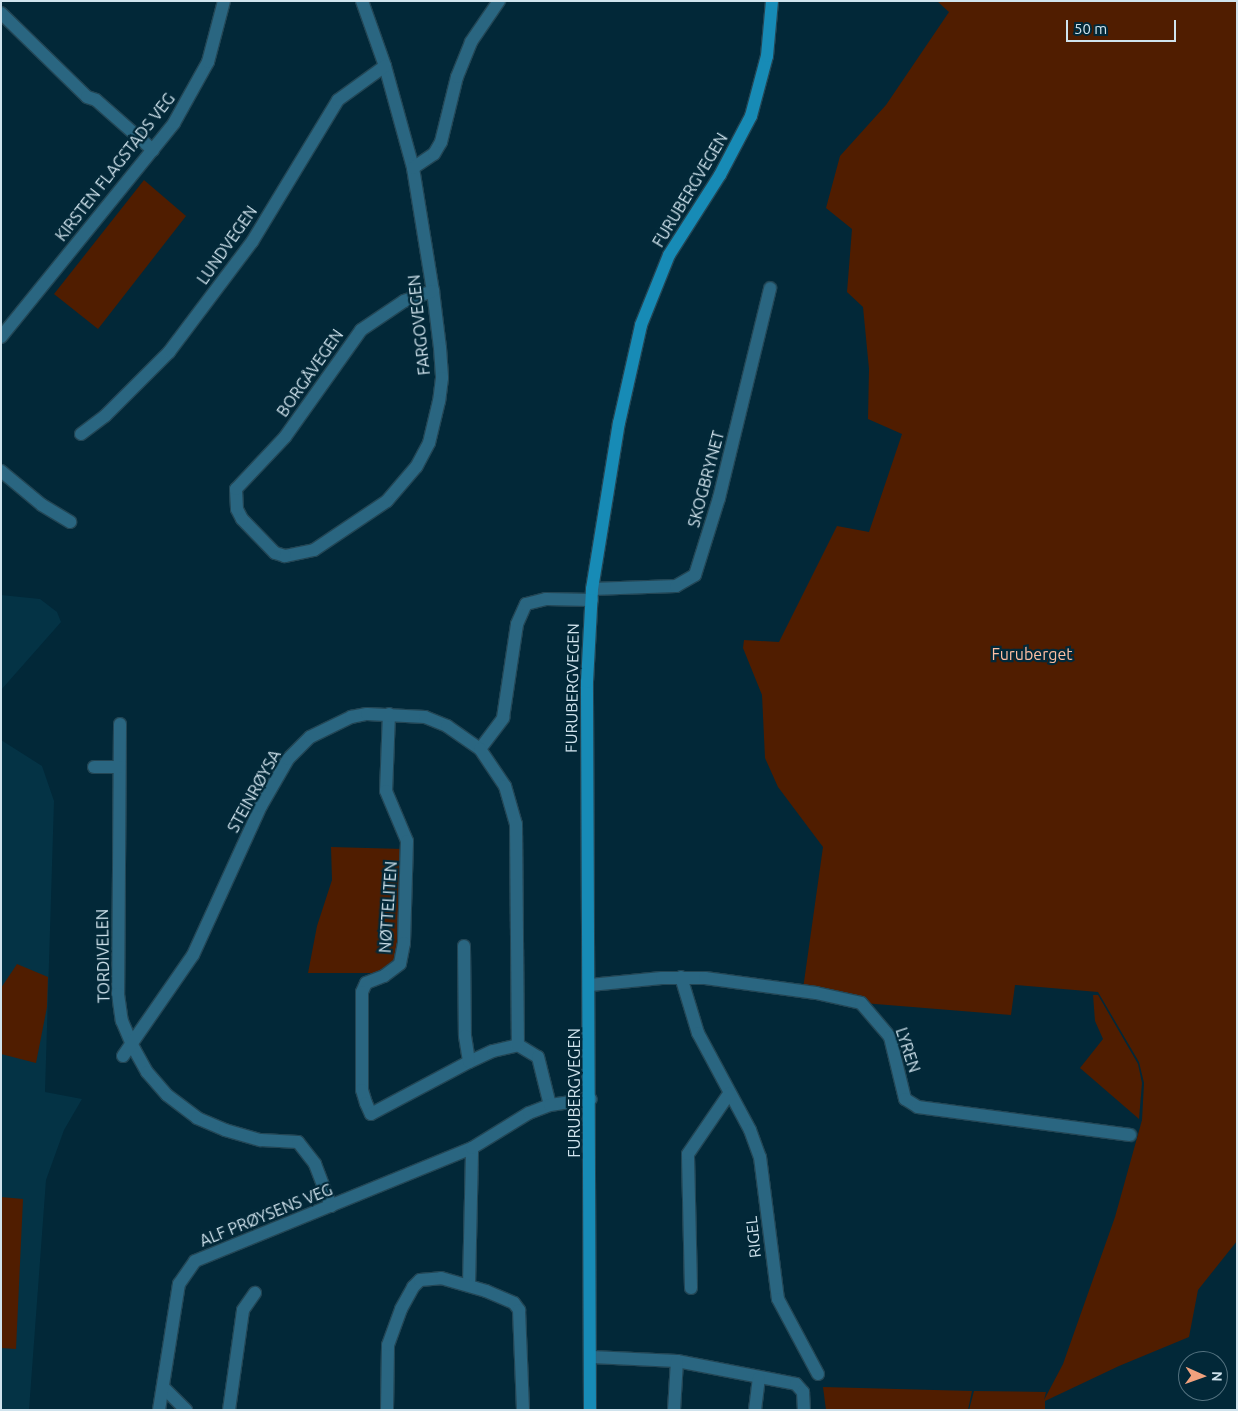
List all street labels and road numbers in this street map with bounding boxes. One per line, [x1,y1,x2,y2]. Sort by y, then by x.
street label: KIRSTEN FLAGSTADS VEG [51,89,179,245]
street label: FURUBERGVEGEN [648,129,732,251]
street label: LUNDVEGEN [193,202,261,288]
street label: FARGOVEGEN [404,274,434,376]
street label: BORGÅVEGEN [273,326,347,420]
street label: SKOGBRYNET [684,429,728,529]
street label: FURUBERGVEGEN [561,623,583,753]
street label: STEINRØYSA [223,746,285,836]
street label: NØTTELITEN [375,860,401,954]
street label: TORDIVELEN [93,909,113,1003]
street label: LYREN [892,1025,924,1075]
street label: FURUBERGVEGEN [564,1028,584,1158]
street label: ALF PRØYSENS VEG [197,1180,335,1250]
street label: RIGEL [741,1215,765,1259]

